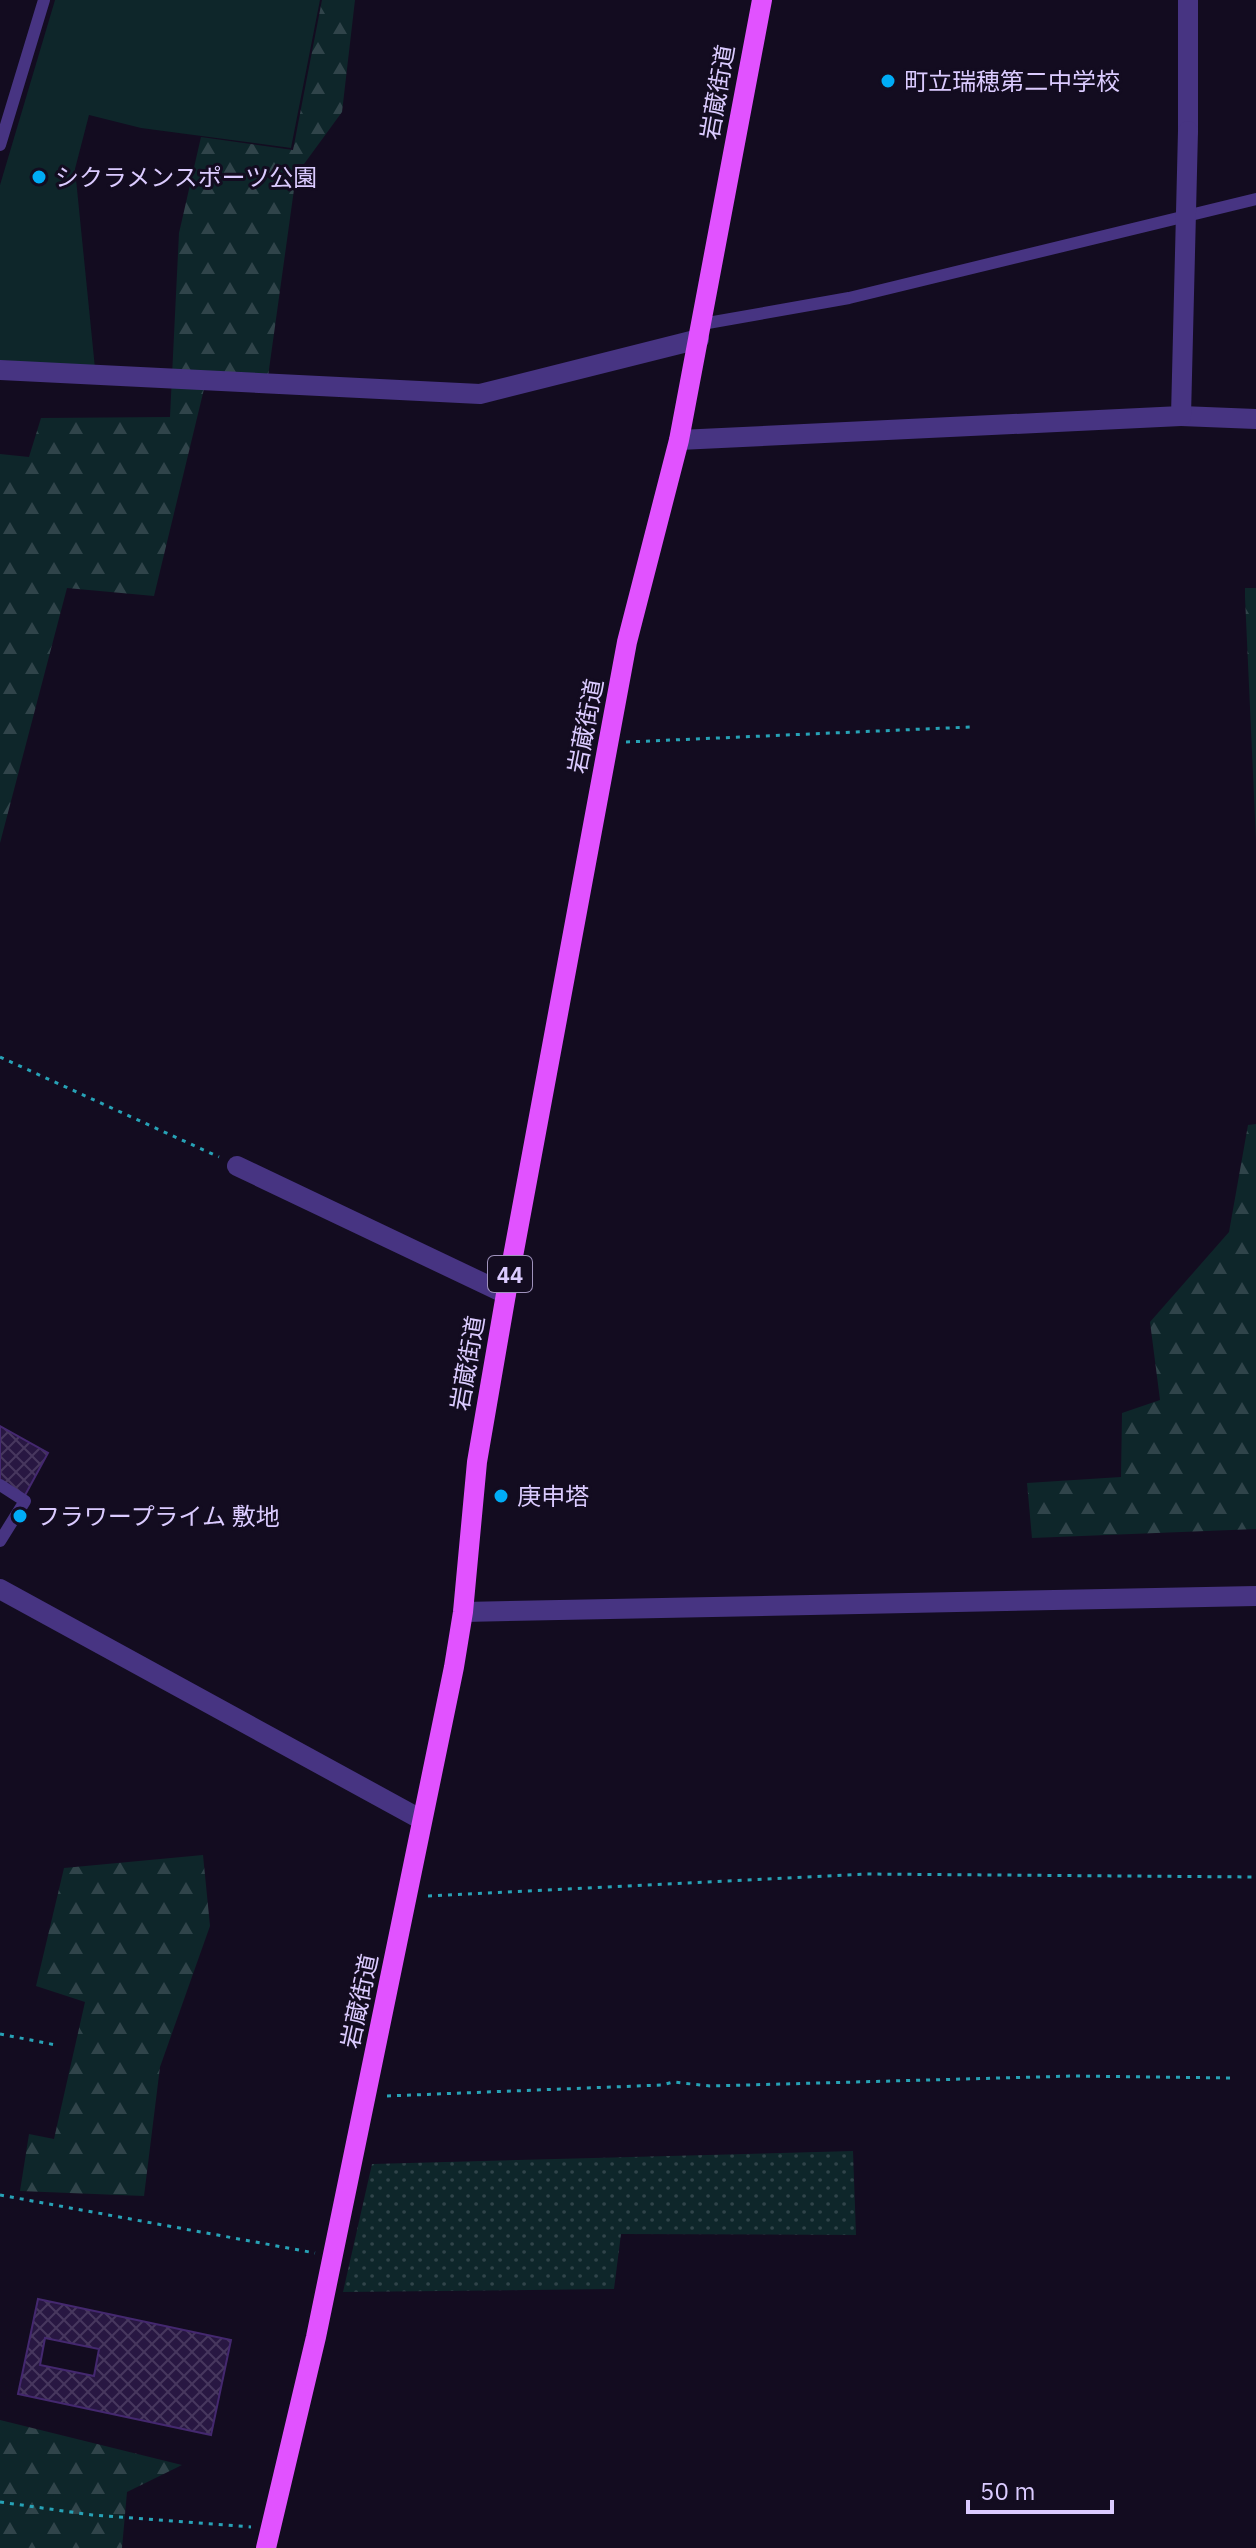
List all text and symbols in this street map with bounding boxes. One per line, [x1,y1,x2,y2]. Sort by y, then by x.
street label: 岩蔵街道 [693,42,741,142]
place label: 町立瑞穂第二中学校 [904,65,1120,97]
marker: 町立瑞穂第二中学校 [879,72,897,90]
place label: シクラメンスポーツ公園 [55,161,317,193]
marker: シクラメンスポーツ公園 [30,168,48,186]
street label: 岩蔵街道 [560,676,610,776]
road number: 44 [488,1256,532,1292]
street label: 岩蔵街道 [443,1313,491,1413]
place label: 庚申塔 [517,1480,589,1512]
marker: 庚申塔 [492,1487,510,1505]
place label: フラワープライム 敷地 [36,1500,280,1532]
marker: フラワープライム 敷地 [11,1507,29,1525]
street label: 岩蔵街道 [333,1951,385,2051]
scale bar [968,2464,1112,2514]
text: 50 m [980,2475,1035,2507]

